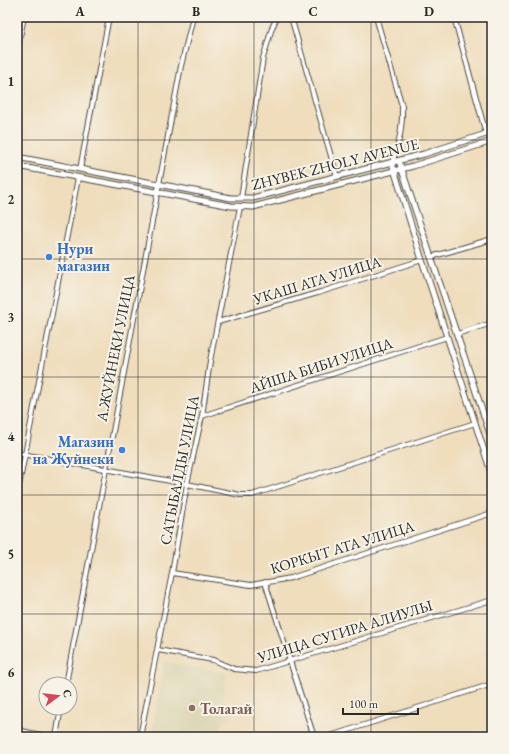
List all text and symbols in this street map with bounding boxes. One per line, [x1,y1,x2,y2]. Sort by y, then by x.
text: A [74,3,85,20]
text: B [192,3,200,20]
text: C [308,3,318,20]
text: D [424,3,434,20]
text: 1 [8,73,15,90]
street label: ZHYBEK ZHOLY AVENUE [249,134,421,194]
text: 2 [8,191,15,208]
place label: Нури магазин [57,239,110,275]
street label: УКАШ АТА УЛИЦА [250,251,384,309]
marker: Нури магазин [44,252,54,262]
street label: А.ЖУЙНЕКИ УЛИЦА [91,272,139,424]
text: 3 [8,309,15,326]
street label: АЙША БИБИ УЛИЦА [246,333,395,397]
street label: САТЫБАЛДЫ УЛИЦА [155,393,203,546]
text: 4 [8,428,15,445]
place label: Магазин на Жуйнеки [32,432,114,468]
marker: Магазин на Жуйнеки [117,445,127,455]
street label: КОРКЫТ АТА УЛИЦА [268,516,417,578]
text: 5 [8,546,14,563]
street label: УЛИЦА СУГИРА АЛИУЛЫ [254,595,435,667]
text: 6 [8,664,15,681]
north arrow [38,676,78,716]
text: С [60,688,75,699]
scale bar [343,690,418,716]
text: 100 m [349,696,379,712]
place label: Толагай [200,699,252,718]
marker: Толагай [187,703,197,713]

